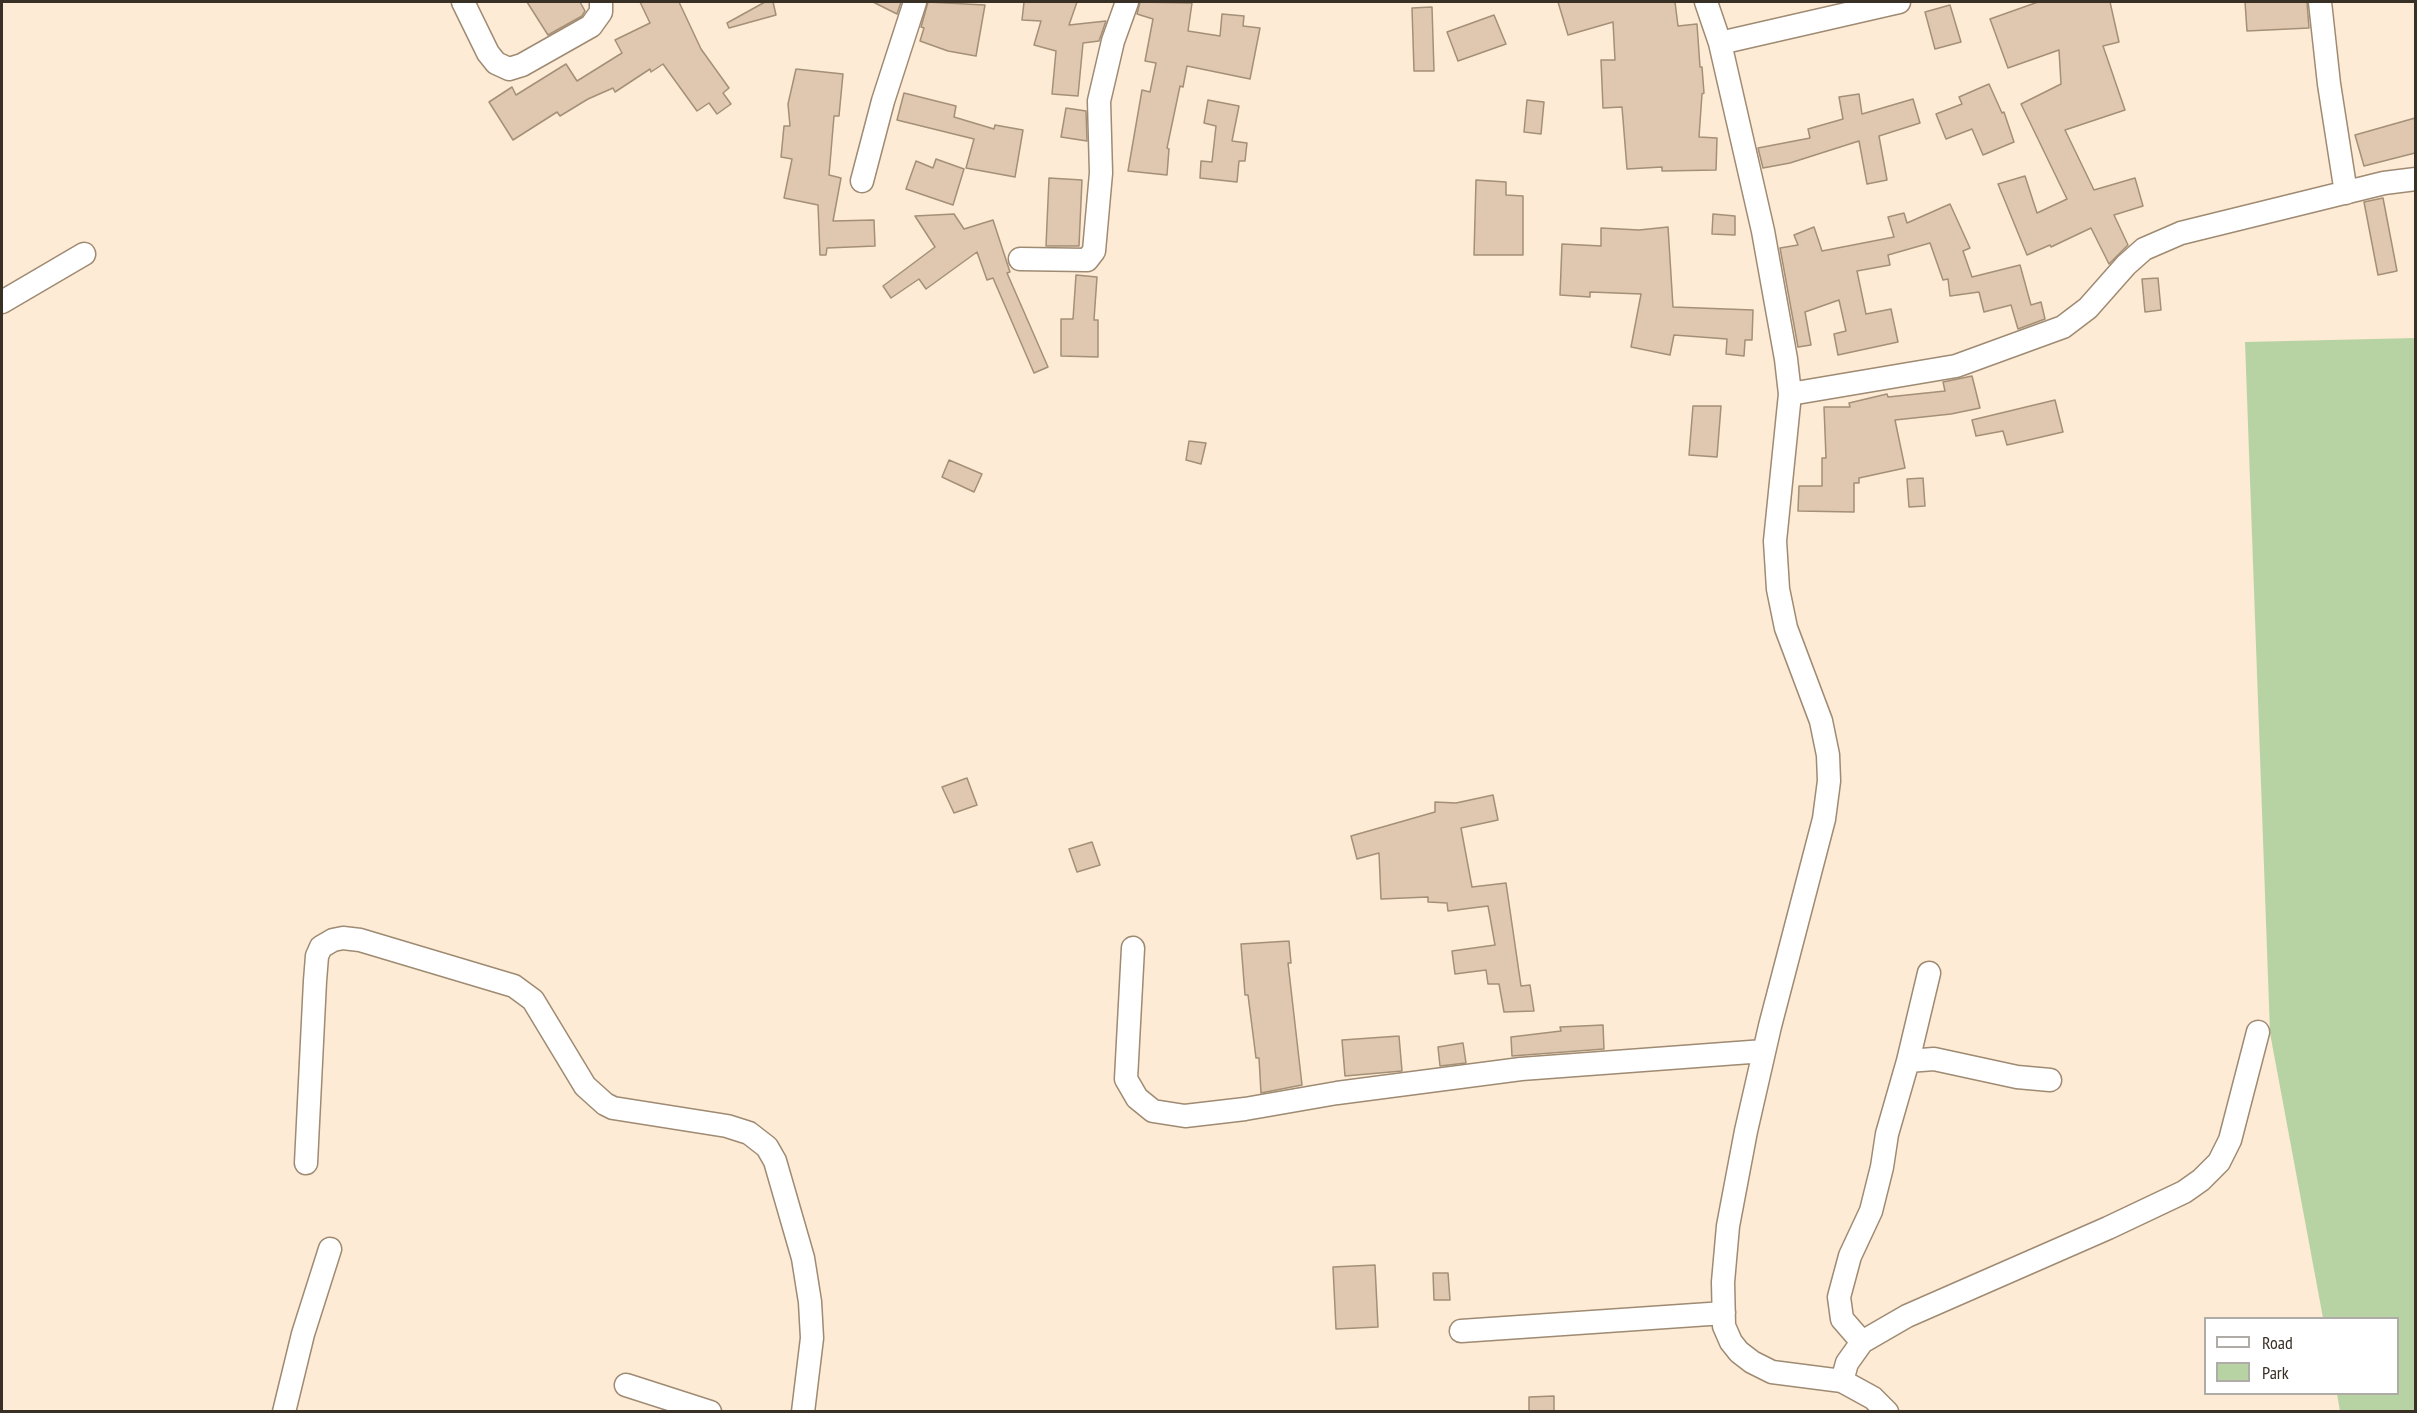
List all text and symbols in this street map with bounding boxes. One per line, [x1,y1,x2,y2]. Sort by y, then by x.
legend [2204,1317,2399,1395]
text: Road [2262,1331,2293,1354]
text: Park [2262,1361,2289,1384]

